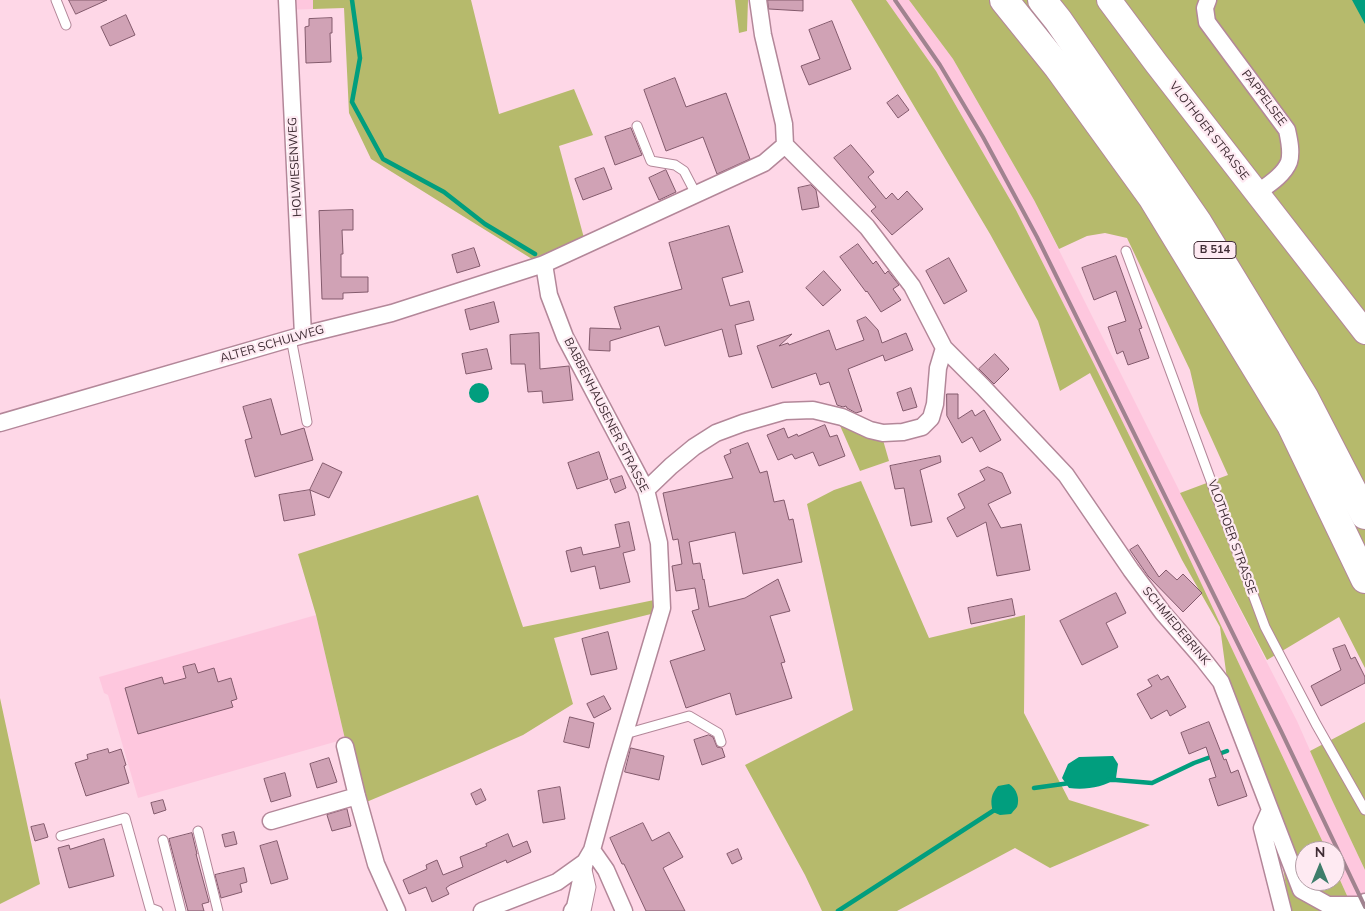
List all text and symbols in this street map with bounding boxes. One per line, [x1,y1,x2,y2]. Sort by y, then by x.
street label: PAPPELSEE [1238,67,1290,129]
street label: VLOTHOER STRASSE [1166,79,1252,183]
street label: HOLWIESENWEG [285,117,305,217]
road number: B 514 [1194,242,1236,258]
street label: ALTER SCHULWEG [218,322,326,366]
street label: BABBENHAUSENER STRASSE [561,335,651,495]
street label: VLOTHOER STRASSE [1205,478,1259,596]
street label: SCHMIEDEBRINK [1139,584,1213,668]
north arrow [1295,841,1345,891]
text: N [1315,843,1325,861]

